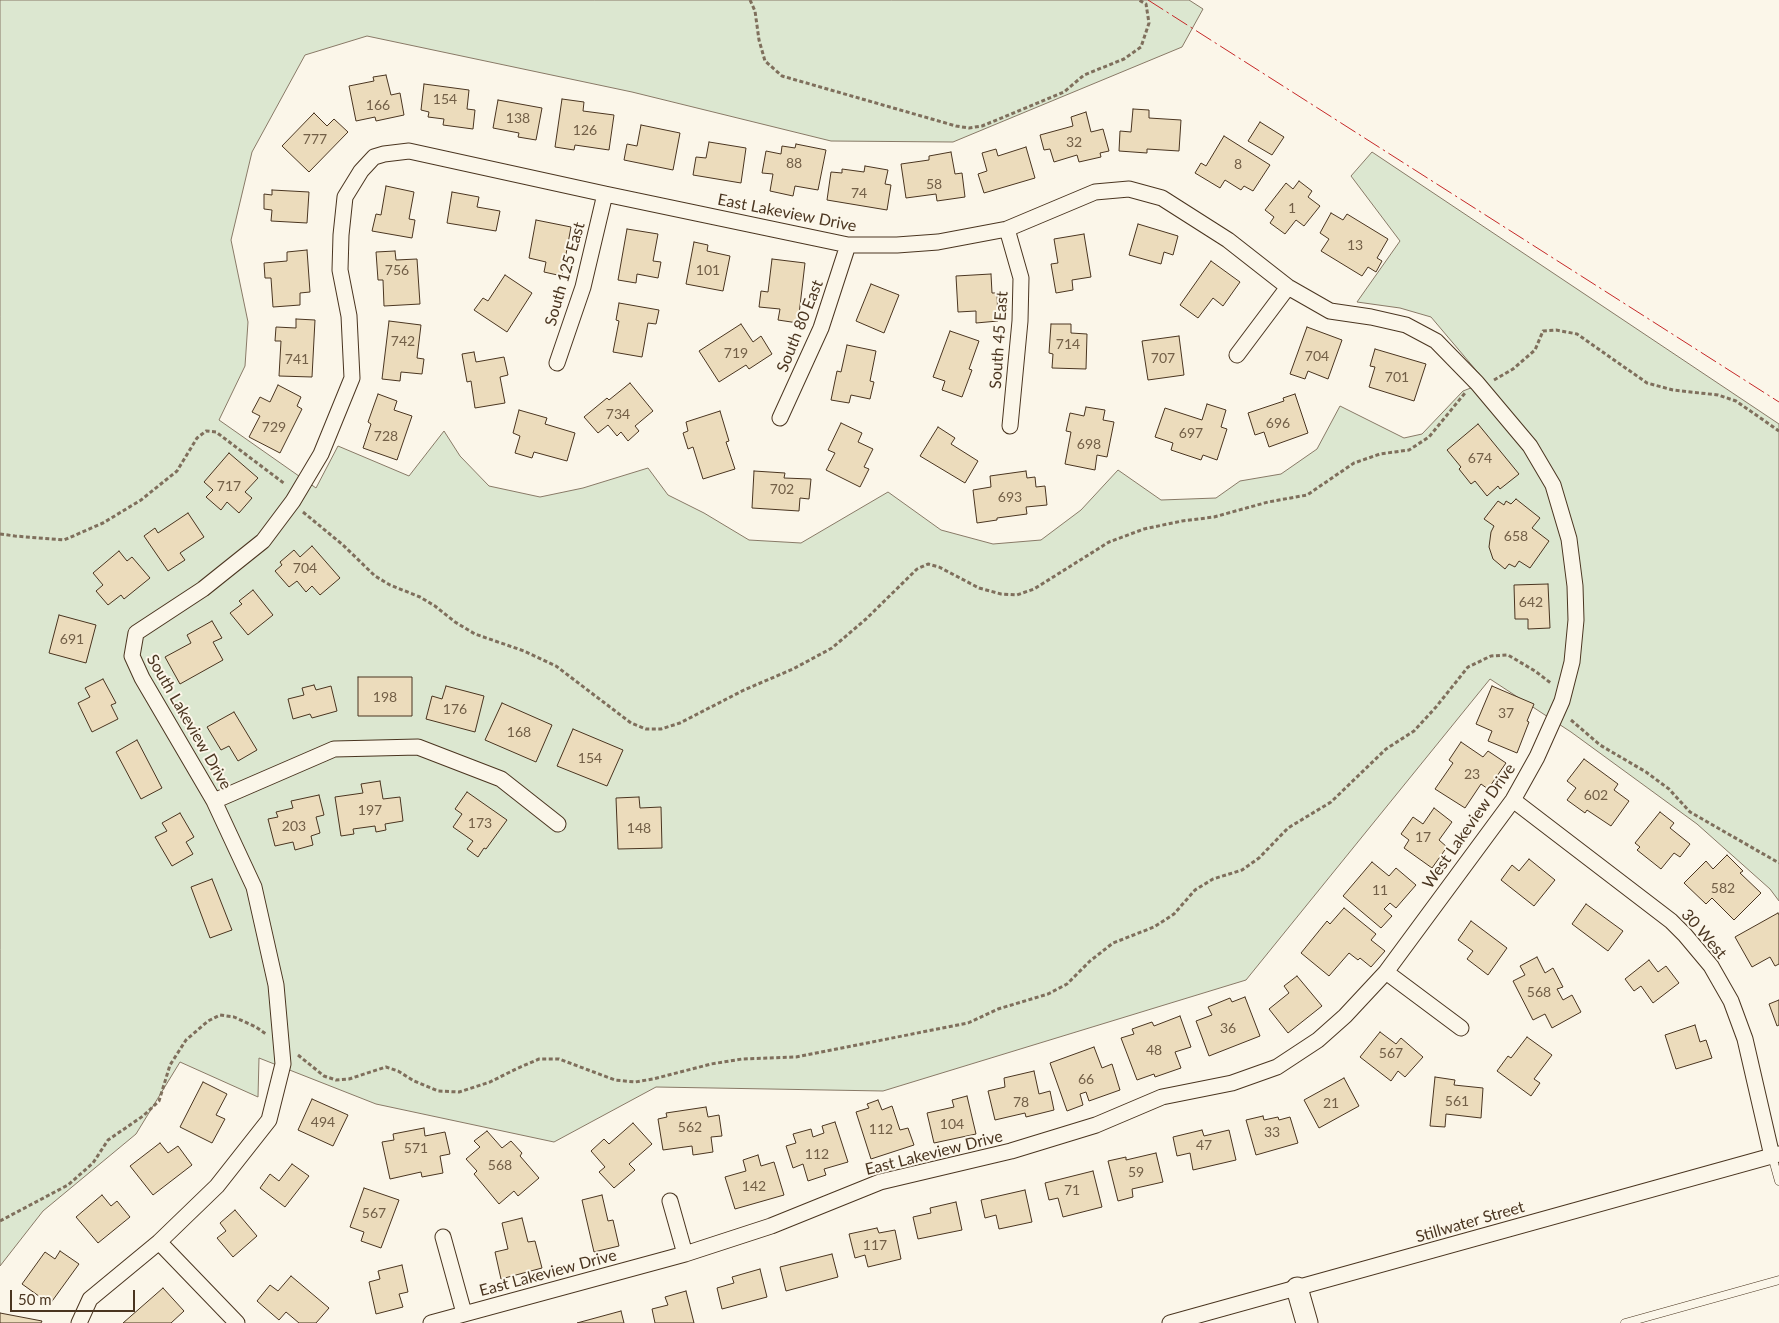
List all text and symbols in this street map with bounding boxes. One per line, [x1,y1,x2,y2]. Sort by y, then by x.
house number: 154 [433,91,457,107]
house number: 166 [366,97,390,113]
house number: 138 [506,110,530,126]
house number: 126 [573,122,597,138]
house number: 777 [303,131,327,147]
house number: 32 [1066,134,1082,150]
house number: 88 [786,155,802,171]
house number: 8 [1234,156,1242,172]
house number: 58 [926,176,942,192]
house number: 74 [851,185,867,201]
street label: East Lakeview Drive [716,190,858,236]
house number: 1 [1288,200,1296,216]
street label: South 125 East [541,220,589,328]
house number: 13 [1347,237,1363,253]
house number: 756 [385,262,409,278]
house number: 101 [696,262,720,278]
street label: South 80 East [773,277,827,375]
street label: South 45 East [986,291,1012,389]
house number: 742 [391,333,415,349]
house number: 714 [1056,336,1080,352]
house number: 719 [724,345,748,361]
house number: 704 [1305,348,1329,364]
house number: 707 [1151,350,1175,366]
house number: 741 [285,351,309,367]
house number: 701 [1385,369,1409,385]
house number: 734 [606,406,630,422]
house number: 696 [1266,415,1290,431]
house number: 729 [262,419,286,435]
house number: 697 [1179,425,1203,441]
house number: 728 [374,428,398,444]
house number: 698 [1077,436,1101,452]
house number: 674 [1468,450,1492,466]
house number: 717 [217,478,241,494]
house number: 702 [770,481,794,497]
house number: 693 [998,489,1022,505]
house number: 658 [1504,528,1528,544]
house number: 704 [293,560,317,576]
house number: 642 [1519,594,1543,610]
house number: 691 [60,631,84,647]
street label: South Lakeview Drive [142,651,236,793]
house number: 198 [373,689,397,705]
house number: 176 [443,701,467,717]
house number: 37 [1498,705,1514,721]
house number: 168 [507,724,531,740]
house number: 154 [578,750,602,766]
street label: West Lakeview Drive [1419,760,1519,892]
house number: 23 [1464,766,1480,782]
house number: 602 [1584,787,1608,803]
house number: 197 [358,802,382,818]
house number: 173 [468,815,492,831]
house number: 203 [282,818,306,834]
house number: 148 [627,820,651,836]
house number: 17 [1415,829,1431,845]
house number: 582 [1711,880,1735,896]
house number: 11 [1372,882,1388,898]
street label: 30 West [1677,905,1731,963]
house number: 568 [1527,984,1551,1000]
house number: 36 [1220,1020,1236,1036]
house number: 48 [1146,1042,1162,1058]
house number: 567 [1379,1045,1403,1061]
house number: 66 [1078,1071,1094,1087]
house number: 561 [1445,1093,1469,1109]
house number: 78 [1013,1094,1029,1110]
house number: 21 [1323,1095,1339,1111]
house number: 494 [311,1114,335,1130]
house number: 104 [940,1116,964,1132]
house number: 562 [678,1119,702,1135]
house number: 112 [869,1121,893,1137]
house number: 33 [1264,1124,1280,1140]
street label: East Lakeview Drive [863,1127,1005,1179]
house number: 47 [1196,1137,1212,1153]
house number: 571 [404,1140,428,1156]
house number: 112 [805,1146,829,1162]
house number: 568 [488,1157,512,1173]
house number: 59 [1128,1164,1144,1180]
house number: 142 [742,1178,766,1194]
house number: 71 [1064,1182,1080,1198]
street label: Stillwater Street [1413,1197,1527,1247]
house number: 567 [362,1205,386,1221]
house number: 117 [863,1237,887,1253]
street label: East Lakeview Drive [477,1245,619,1301]
scale bar [12,1280,138,1312]
text: 50 m [18,1290,52,1308]

